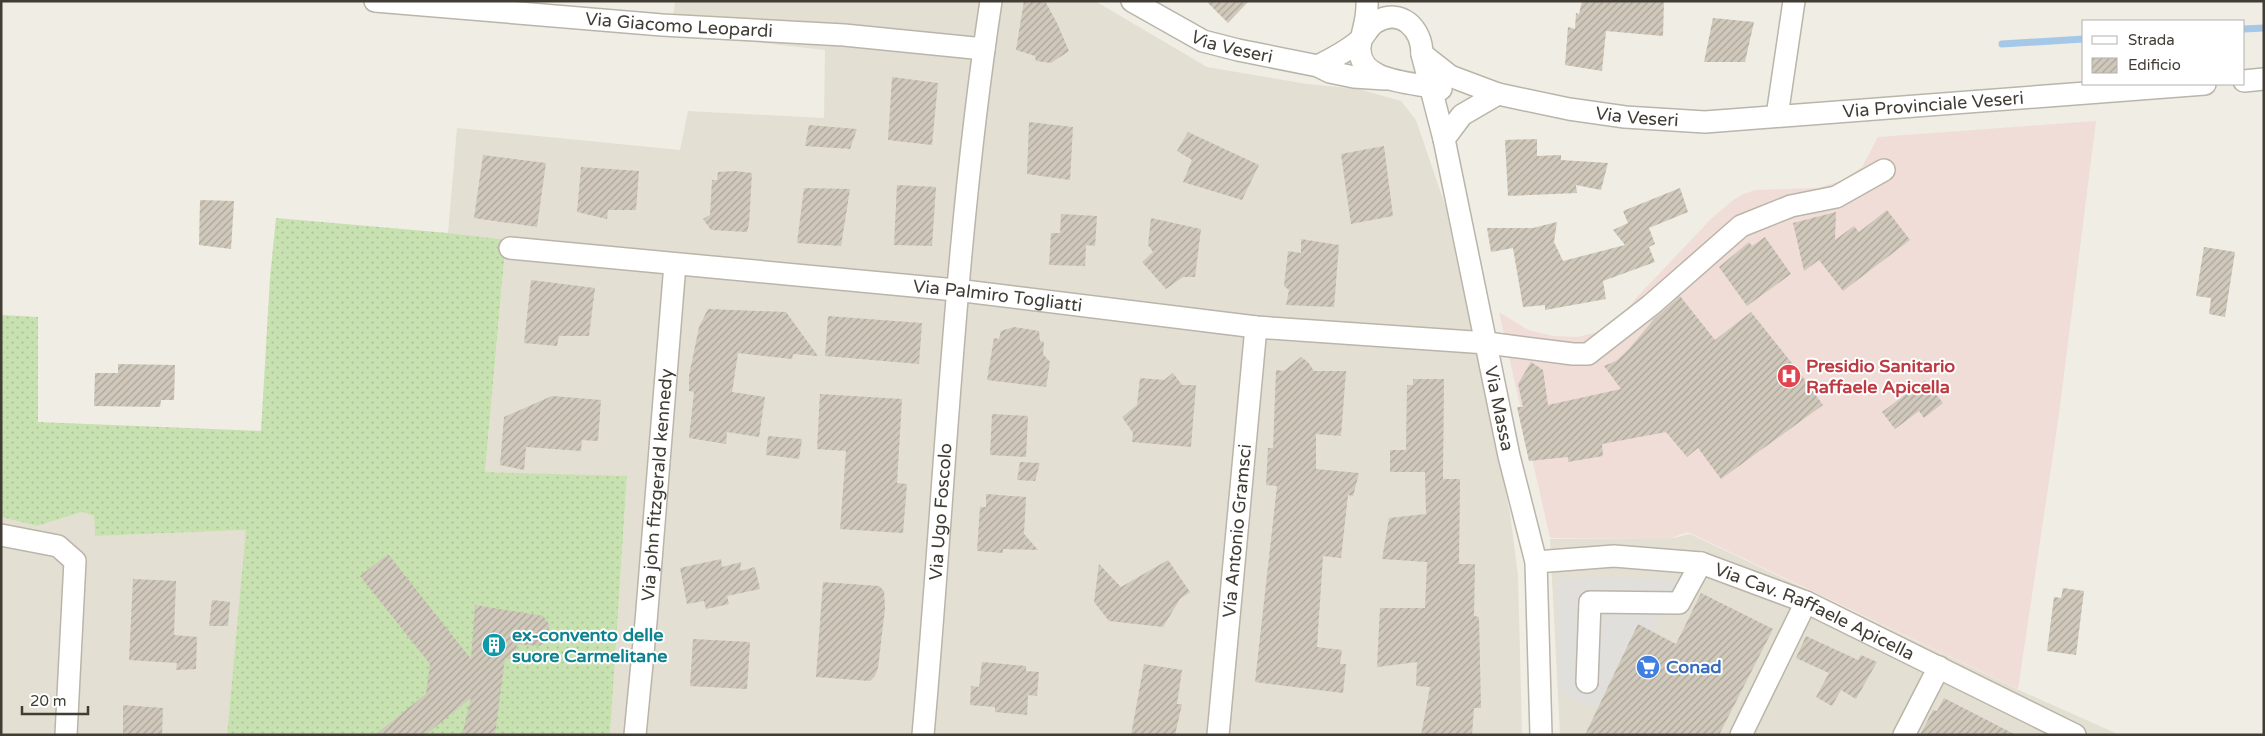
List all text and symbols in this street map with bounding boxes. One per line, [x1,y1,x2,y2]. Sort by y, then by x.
street label: Via Giacomo Leopardi [584,8,773,42]
legend [2082,20,2245,85]
street label: Via Veseri [1187,25,1275,68]
text: Strada [2128,31,2175,49]
text: Edificio [2128,56,2181,74]
street label: Via Provinciale Veseri [1842,87,2025,123]
street label: Via Veseri [1594,102,1679,131]
street label: Via Palmiro Togliatti [912,275,1084,316]
place label: Presidio Sanitario Raffaele Apicella [1806,355,1955,398]
hospital icon: Presidio Sanitario Raffaele Apicella [1776,363,1802,389]
street label: Via Massa [1480,364,1519,453]
street label: Via john fitzgerald kennedy [637,368,678,602]
street label: Via Ugo Foscolo [925,442,957,581]
street label: Via Antonio Gramsci [1218,443,1256,619]
street label: Via Cav. Raffaele Apicella [1712,558,1918,665]
place label: ex-convento delle suore Carmelitane [512,624,667,667]
building icon: ex-convento delle suore Carmelitane [481,632,507,658]
supermarket icon: Conad [1635,654,1661,680]
place label: Conad [1666,656,1722,678]
scale bar [22,684,89,716]
text: 20 m [30,692,67,710]

